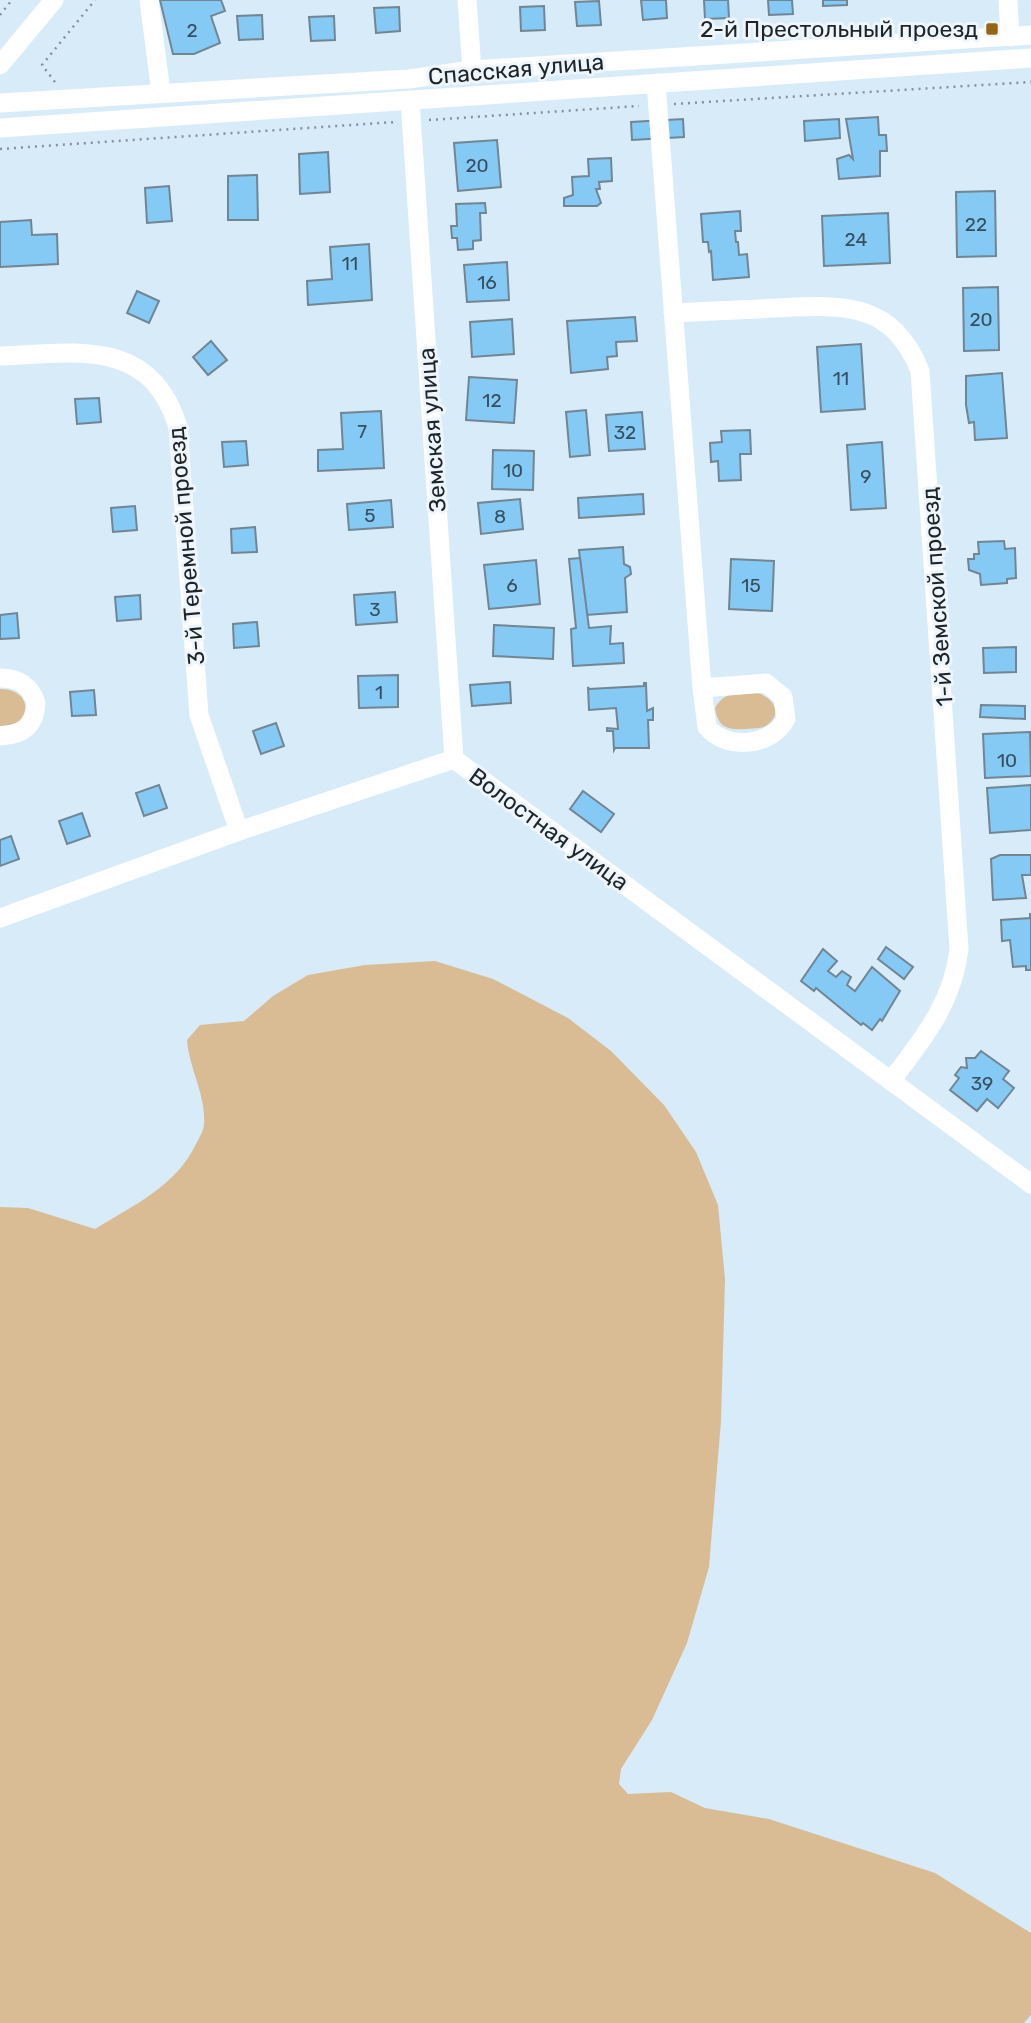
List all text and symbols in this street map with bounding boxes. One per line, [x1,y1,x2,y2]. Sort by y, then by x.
place label: 2-й Престольный проезд [700,15,978,43]
house number: 2 [186,19,198,42]
marker: 2-й Престольный проезд [984,21,1000,37]
street label: Спасская улица [427,47,605,91]
house number: 20 [465,154,489,177]
house number: 22 [965,213,987,236]
house number: 24 [845,228,868,251]
house number: 11 [342,252,358,275]
house number: 16 [477,271,497,294]
house number: 20 [969,308,993,331]
street label: Земская улица [412,347,452,513]
house number: 11 [833,367,849,390]
house number: 12 [482,389,502,412]
house number: 7 [357,420,367,443]
house number: 32 [614,421,636,444]
street label: 3-й Теремной проезд [162,426,210,666]
house number: 10 [503,459,523,482]
house number: 9 [860,465,872,488]
street label: 1-й Земской проезд [915,486,959,708]
house number: 5 [364,504,376,527]
house number: 8 [494,505,506,528]
house number: 6 [506,574,518,597]
house number: 15 [741,574,761,597]
house number: 3 [369,598,381,621]
house number: 1 [375,681,383,704]
house number: 10 [997,749,1017,772]
street label: Волостная улица [464,762,634,896]
house number: 39 [971,1072,993,1095]

